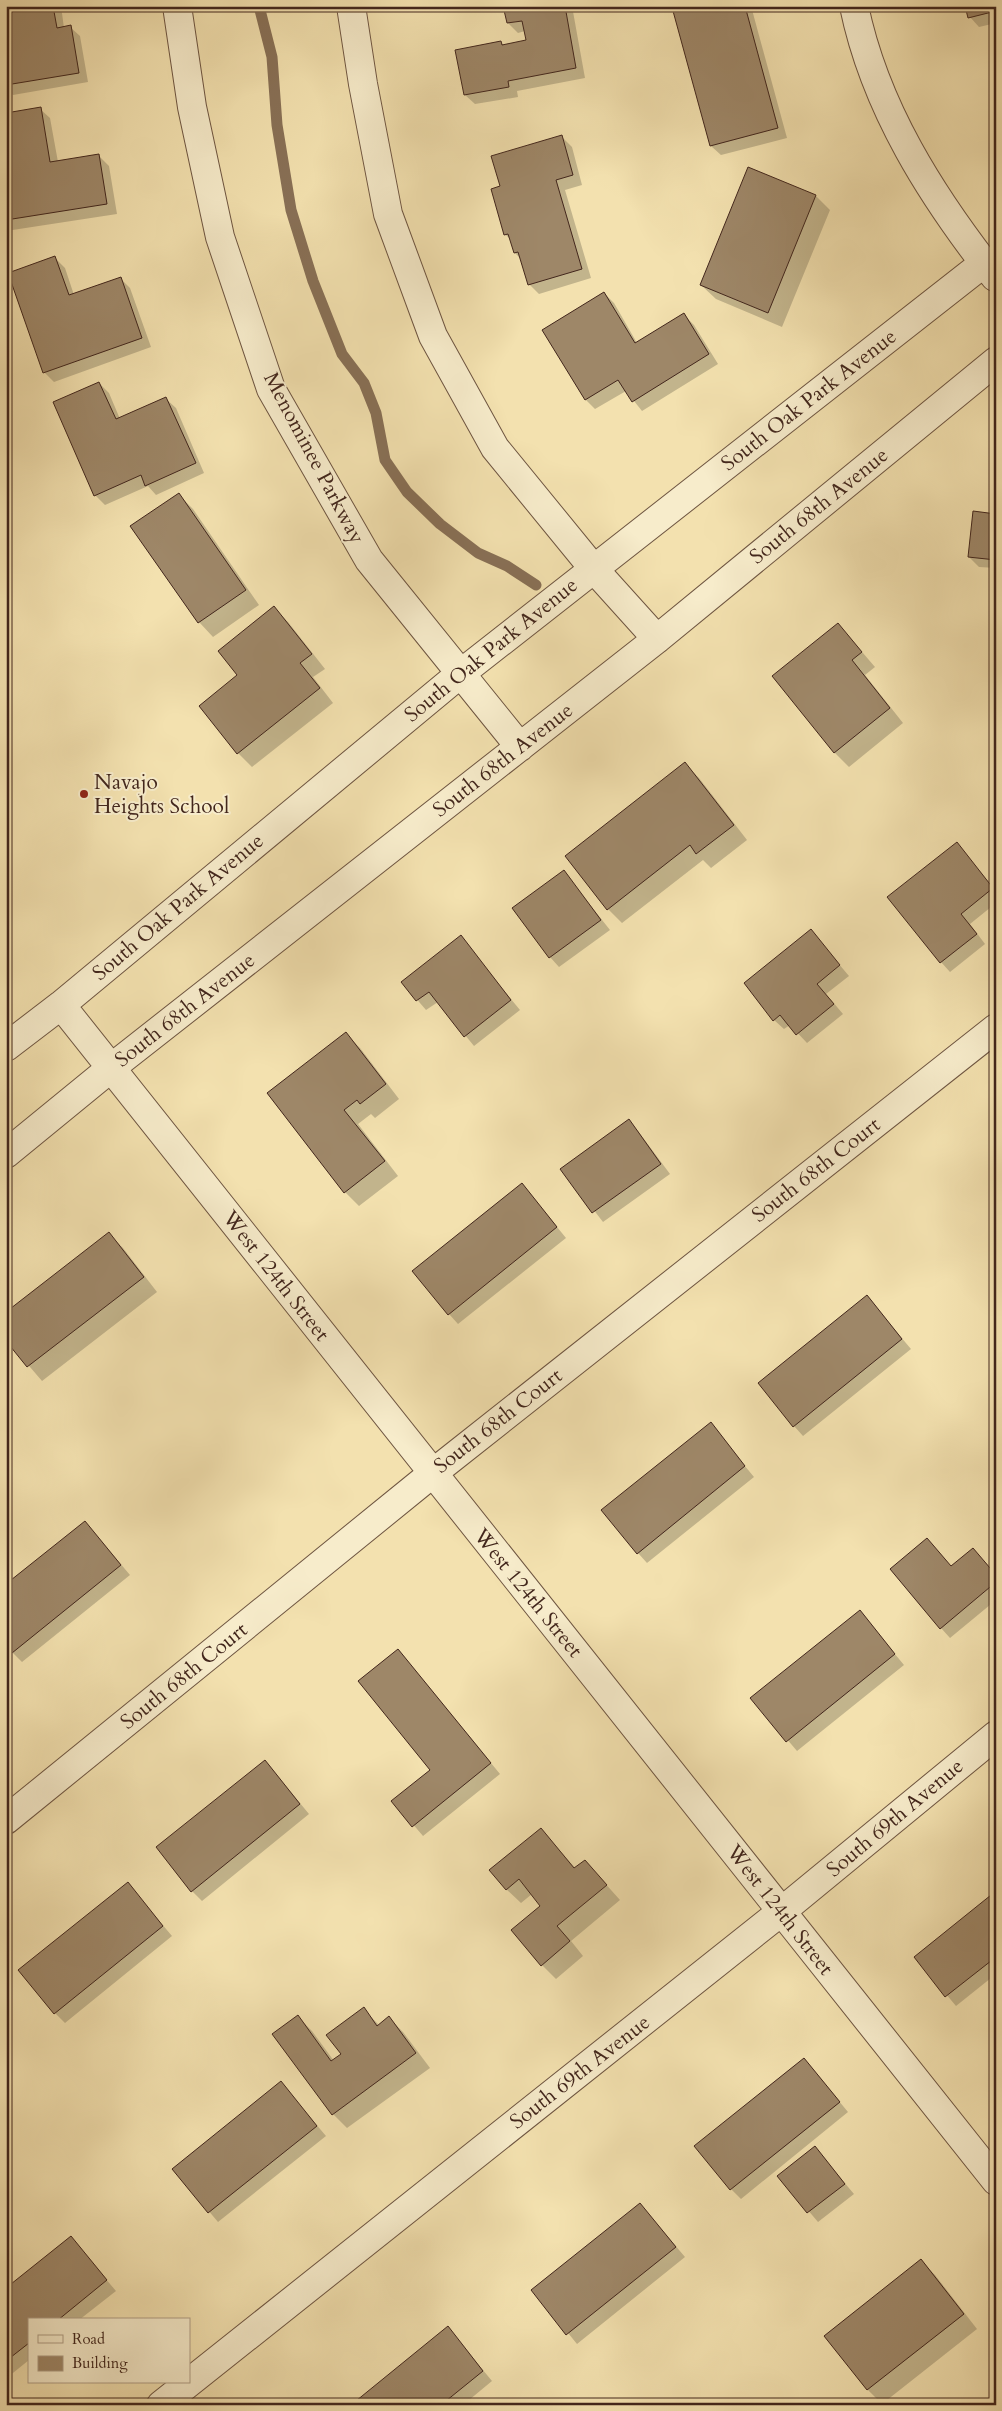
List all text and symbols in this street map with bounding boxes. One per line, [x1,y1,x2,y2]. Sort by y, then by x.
street label: South Oak Park Avenue [715,322,903,478]
street label: Menominee Parkway [257,367,371,549]
street label: South 68th Avenue [744,441,894,571]
street label: South Oak Park Avenue [398,571,584,729]
street label: South 68th Avenue [427,696,579,824]
place label: Navajo Heights School [94,768,229,821]
marker: Navajo Heights School [78,788,90,800]
street label: South Oak Park Avenue [86,827,270,987]
street label: South 68th Avenue [109,946,261,1074]
street label: South 68th Court [746,1110,887,1229]
street label: West 124th Street [215,1204,336,1348]
street label: South 68th Court [428,1361,569,1480]
street label: West 124th Street [466,1521,589,1664]
street label: South 68th Court [114,1616,254,1736]
street label: South 69th Avenue [820,1752,970,1884]
street label: West 124th Street [719,1838,840,1982]
street label: South 69th Avenue [504,2008,656,2136]
legend [28,2318,190,2384]
text: Road [72,2329,105,2349]
text: Building [72,2353,128,2373]

